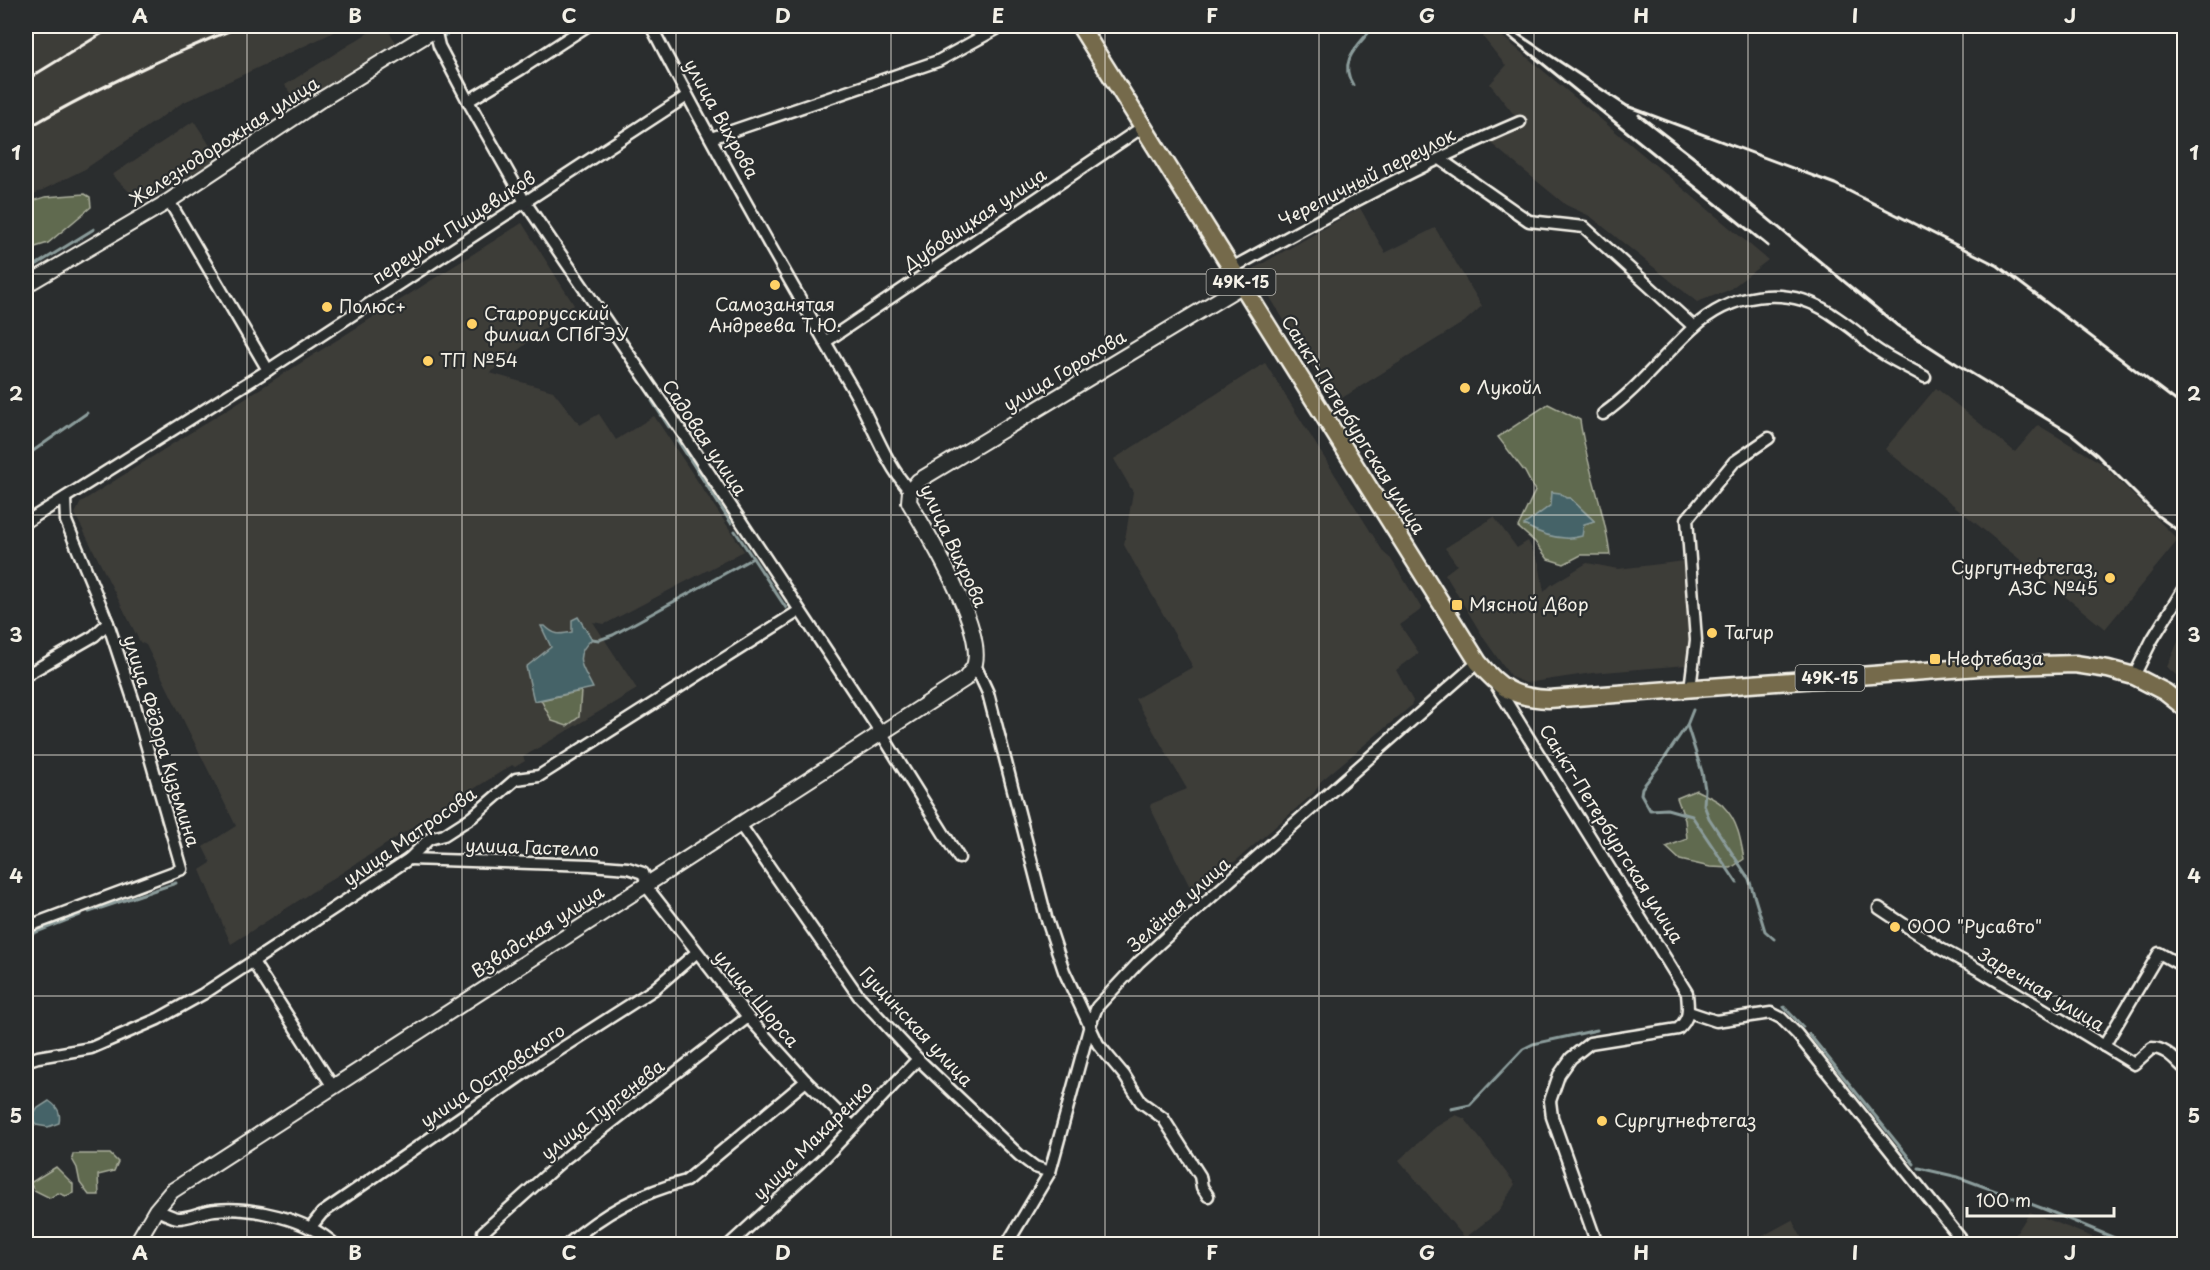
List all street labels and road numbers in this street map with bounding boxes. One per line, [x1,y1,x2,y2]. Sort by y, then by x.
street label: улица Вихрова [678,53,767,184]
street label: Железнодорожная улица [123,69,324,213]
street label: Черепичный переулок [1273,120,1460,233]
street label: Дубовицкая улица [896,160,1052,277]
street label: переулок Пищевиков [366,164,540,290]
road number: 49К-15 [1206,269,1276,295]
street label: Санкт-Петербургская улица [1276,309,1433,540]
street label: улица Горохова [998,322,1131,417]
street label: Садовая улица [656,373,755,501]
street label: улица Вихрова [914,479,995,612]
street label: улица Фёдора Кузьмина [117,631,208,851]
road number: 49К-15 [1796,665,1864,691]
street label: Санкт-Петербургская улица [1534,718,1691,949]
street label: улица Матросова [337,779,482,892]
street label: улица Гастелло [465,831,599,862]
street label: Зелёная улица [1120,850,1236,958]
street label: Взвадская улица [466,877,609,984]
street label: Заречная улица [1973,940,2111,1038]
street label: улица Щорса [708,943,807,1053]
street label: Гущинская улица [854,960,981,1093]
street label: улица Островского [414,1016,570,1133]
street label: улица Тургенева [535,1051,670,1166]
street label: улица Макаренко [746,1074,878,1206]

